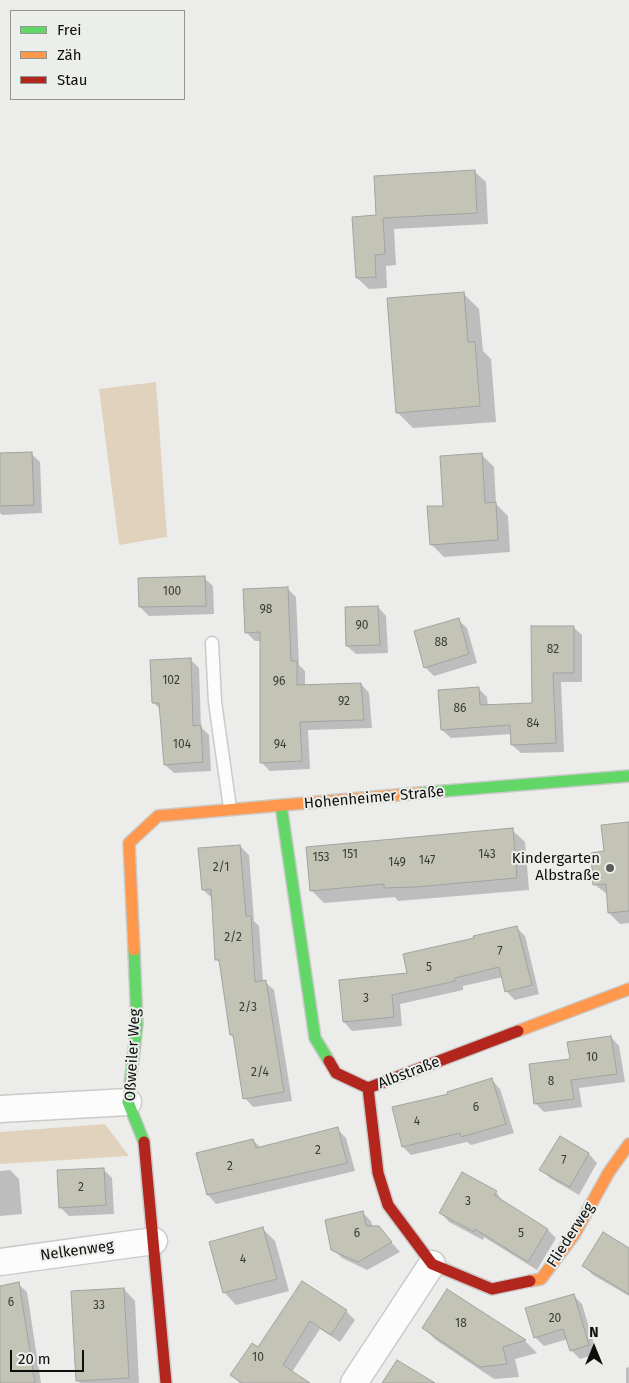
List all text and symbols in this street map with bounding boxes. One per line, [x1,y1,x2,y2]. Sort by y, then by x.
legend [10,10,185,100]
text: Frei [57,21,82,39]
text: Zäh [57,46,82,64]
text: Stau [57,71,87,89]
house number: 100 [163,585,181,599]
house number: 98 [260,603,272,617]
house number: 90 [356,619,368,633]
house number: 88 [434,636,448,650]
house number: 82 [547,643,559,657]
house number: 102 [162,674,180,688]
house number: 96 [273,675,285,689]
house number: 92 [338,695,350,709]
house number: 86 [453,702,467,716]
house number: 84 [527,717,539,731]
house number: 104 [173,738,191,752]
house number: 94 [274,738,286,752]
street label: Hohenheimer Straße [303,783,445,813]
house number: 151 [342,848,358,862]
house number: 143 [478,848,496,862]
place label: Kindergarten Albstraße [512,850,600,885]
house number: 153 [312,851,330,865]
house number: 147 [419,854,435,868]
house number: 149 [388,856,406,870]
house number: 2/1 [213,861,229,875]
marker: Kindergarten Albstraße [604,862,616,874]
house number: 2/2 [224,931,242,945]
house number: 7 [497,945,503,959]
house number: 5 [426,961,432,975]
house number: 3 [363,992,369,1006]
house number: 2/3 [239,1001,257,1015]
street label: Oßweiler Weg [122,1008,144,1102]
house number: 10 [586,1051,598,1065]
street label: Albstraße [376,1053,442,1093]
house number: 2/4 [251,1066,269,1080]
house number: 8 [548,1075,554,1089]
house number: 6 [473,1101,479,1115]
house number: 4 [414,1115,420,1129]
house number: 2 [315,1144,321,1158]
house number: 7 [561,1154,567,1168]
house number: 2 [227,1160,233,1174]
house number: 2 [78,1181,84,1195]
house number: 3 [465,1195,471,1209]
street label: Fliederweg [543,1199,599,1271]
house number: 6 [354,1227,360,1241]
house number: 5 [518,1227,524,1241]
street label: Nelkenweg [39,1237,115,1265]
house number: 4 [240,1253,246,1267]
house number: 6 [8,1296,14,1310]
house number: 33 [93,1299,105,1313]
house number: 20 [549,1312,561,1326]
house number: 18 [455,1317,467,1331]
north arrow [569,1323,619,1373]
text: N [589,1324,599,1341]
scale bar [12,1340,86,1372]
text: 20 m [18,1350,51,1368]
house number: 10 [252,1351,264,1365]

